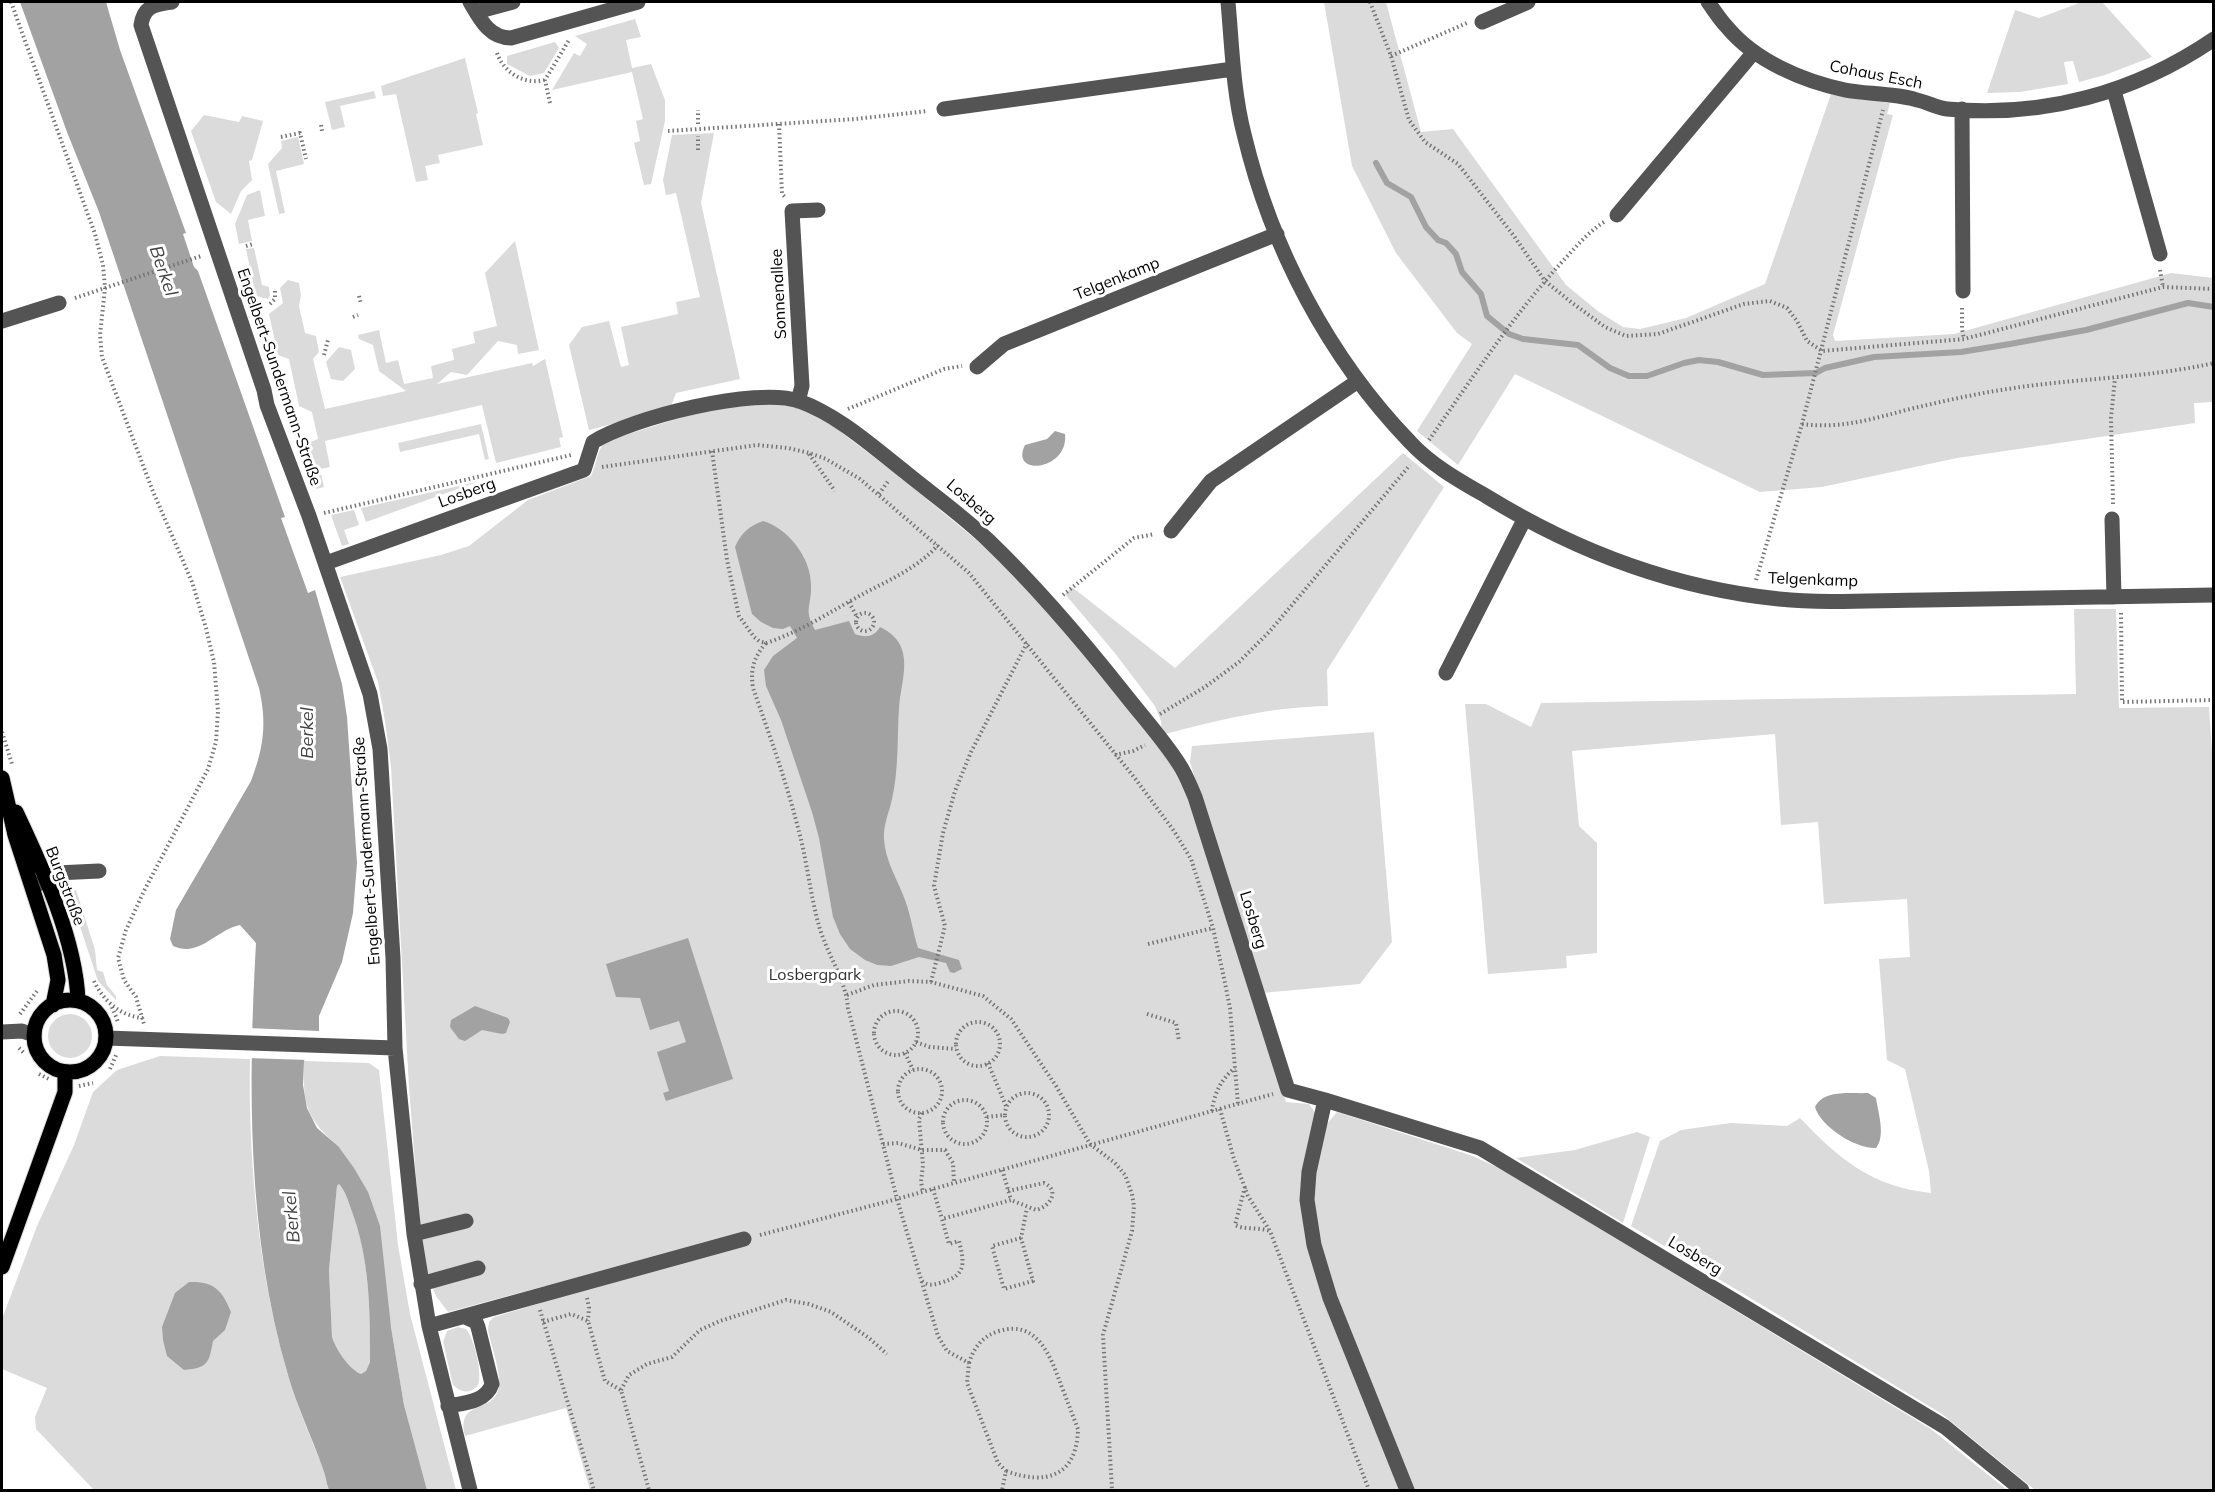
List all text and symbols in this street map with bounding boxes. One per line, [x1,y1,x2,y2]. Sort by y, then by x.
street label: Cohaus Esch [1828,57,1924,93]
water label: Berkel [144,243,182,299]
street label: Sonnenallee [767,248,791,340]
street label: Telgenkamp [1072,253,1162,305]
street label: Engelbert-Sundermann-Straße [233,266,325,488]
street label: Losberg [436,474,498,512]
street label: Losberg [942,475,1000,529]
street label: Telgenkamp [1768,569,1858,591]
water label: Berkel [297,707,319,759]
street label: Engelbert-Sundermann-Straße [349,736,385,966]
street label: Burgstraße [41,844,89,928]
street label: Losberg [1235,889,1271,951]
park label: Losbergpark [769,965,861,985]
water label: Berkel [279,1190,305,1244]
street label: Losberg [1665,1232,1725,1280]

